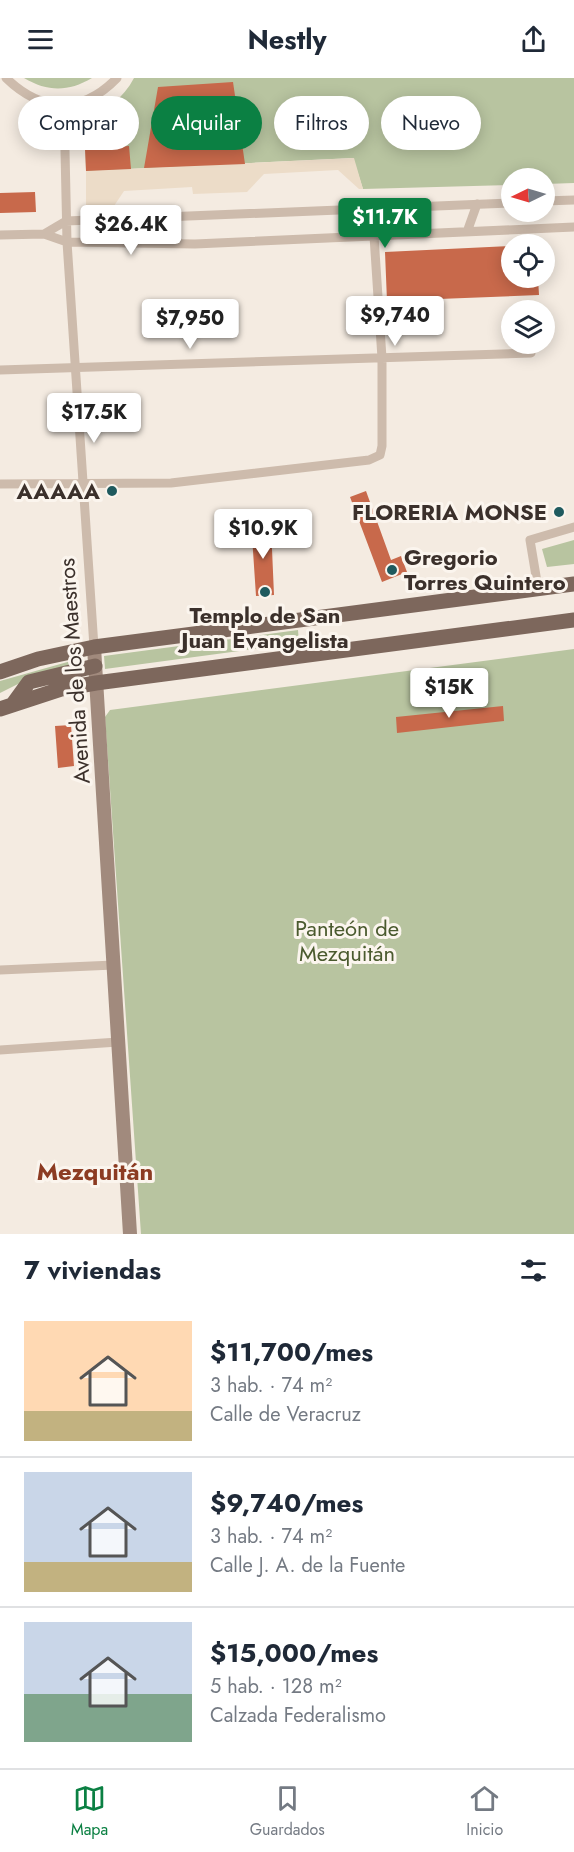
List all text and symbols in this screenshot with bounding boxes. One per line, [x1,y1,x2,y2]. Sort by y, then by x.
text: Nestly [247,20,327,59]
icon: menu [24,23,57,56]
icon: share [517,23,550,56]
chip: Comprar [18,96,139,150]
chip: Alquilar [151,96,262,150]
chip: Filtros [274,96,369,150]
chip: Nuevo [381,96,481,150]
north arrow [501,168,555,222]
map controls [501,168,555,354]
pin: $11.7K [336,198,434,249]
text: $11.7K [352,203,418,232]
pin: $26.4K [82,205,180,256]
text: $26.4K [94,210,168,239]
button: locate [501,234,555,288]
pin: $9,740 [346,296,444,347]
pin: $7,950 [141,299,239,350]
button: layers [501,300,555,354]
text: $9,740 [360,301,430,330]
text: $7,950 [156,304,224,333]
pin: $17.5K [45,393,143,444]
text: $17.5K [61,398,127,427]
place label: AAAAA [16,475,101,507]
marker: AAAAA [105,484,119,498]
place label: FLORERIA MONSE [352,496,547,528]
marker: FLORERIA MONSE [552,505,566,519]
pin: $10.9K [214,509,312,560]
text: $10.9K [228,514,298,543]
place label: Gregorio Torres Quintero [404,541,566,598]
street label: Avenida de los Maestros [50,557,98,785]
marker: Gregorio Torres Quintero [385,563,399,577]
marker: Templo de San Juan Evangelista [258,585,272,599]
place label: Templo de San Juan Evangelista [177,599,349,656]
pin: $15K [413,668,485,719]
text: $15K [424,673,474,702]
park label: Panteón de Mezquitán [295,912,399,969]
district label: Mezquitán [37,1154,153,1189]
text: 7 viviendas [24,1251,161,1289]
icon: filters [517,1254,550,1287]
text: $11,700/mes [210,1333,373,1371]
icon: home [72,1345,144,1417]
text: 3 hab. · 74 m² [210,1371,332,1400]
text: Calle de Veracruz [210,1400,361,1429]
text: $9,740/mes [210,1484,363,1522]
icon: home [72,1496,144,1568]
text: 3 hab. · 74 m² [210,1522,332,1551]
text: Calle J. A. de la Fuente [210,1551,405,1580]
text: $15,000/mes [210,1634,378,1672]
icon: home [72,1646,144,1718]
text: 5 hab. · 128 m² [210,1672,342,1701]
text: Calzada Federalismo [210,1701,386,1730]
tab: Mapa [71,1782,108,1841]
tab: Guardados [250,1782,325,1841]
tab: Inicio [466,1782,503,1841]

